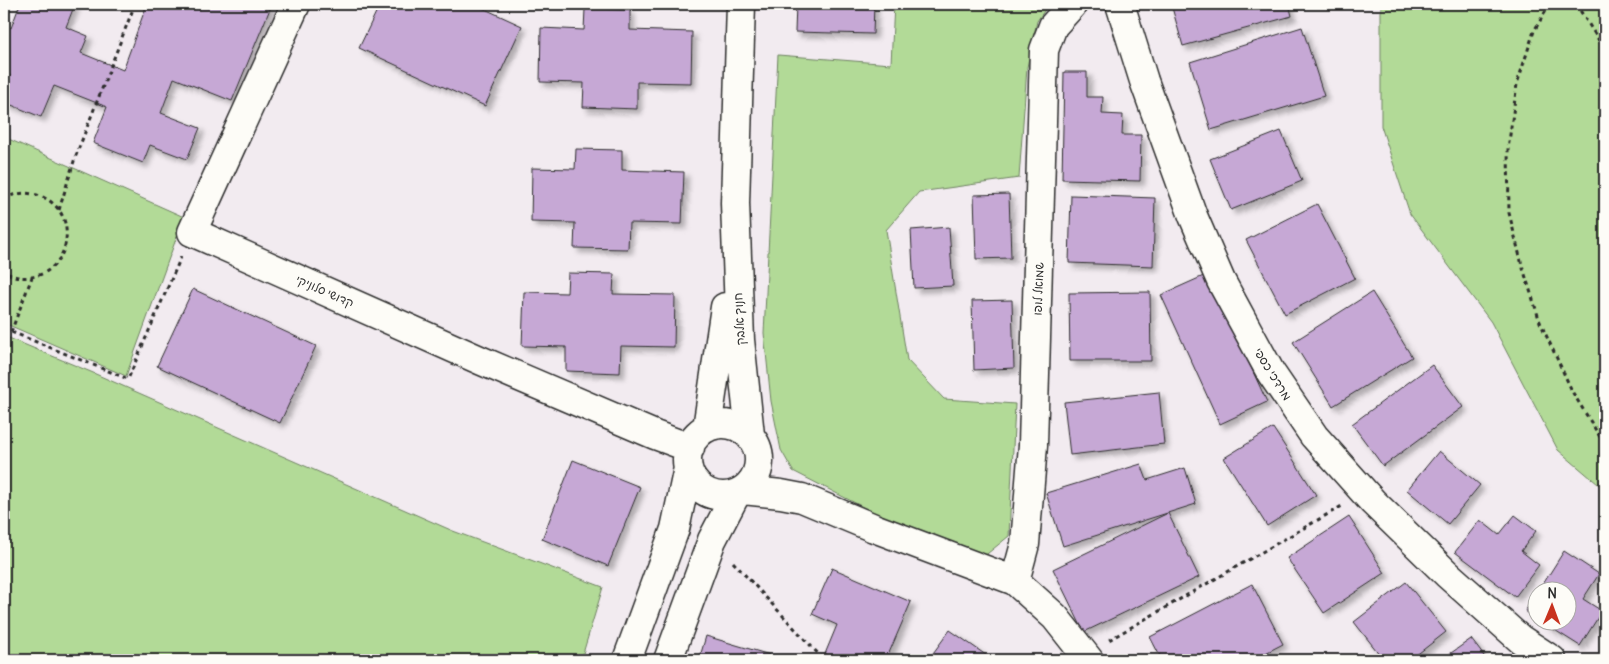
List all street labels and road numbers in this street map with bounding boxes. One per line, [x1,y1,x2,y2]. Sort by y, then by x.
street label: שמואל לופו [1030,261,1046,316]
street label: קדושי סלוניקי [293,272,357,311]
street label: חנוך אלבק [730,292,749,346]
street label: מרדכי כספי [1251,345,1295,403]

